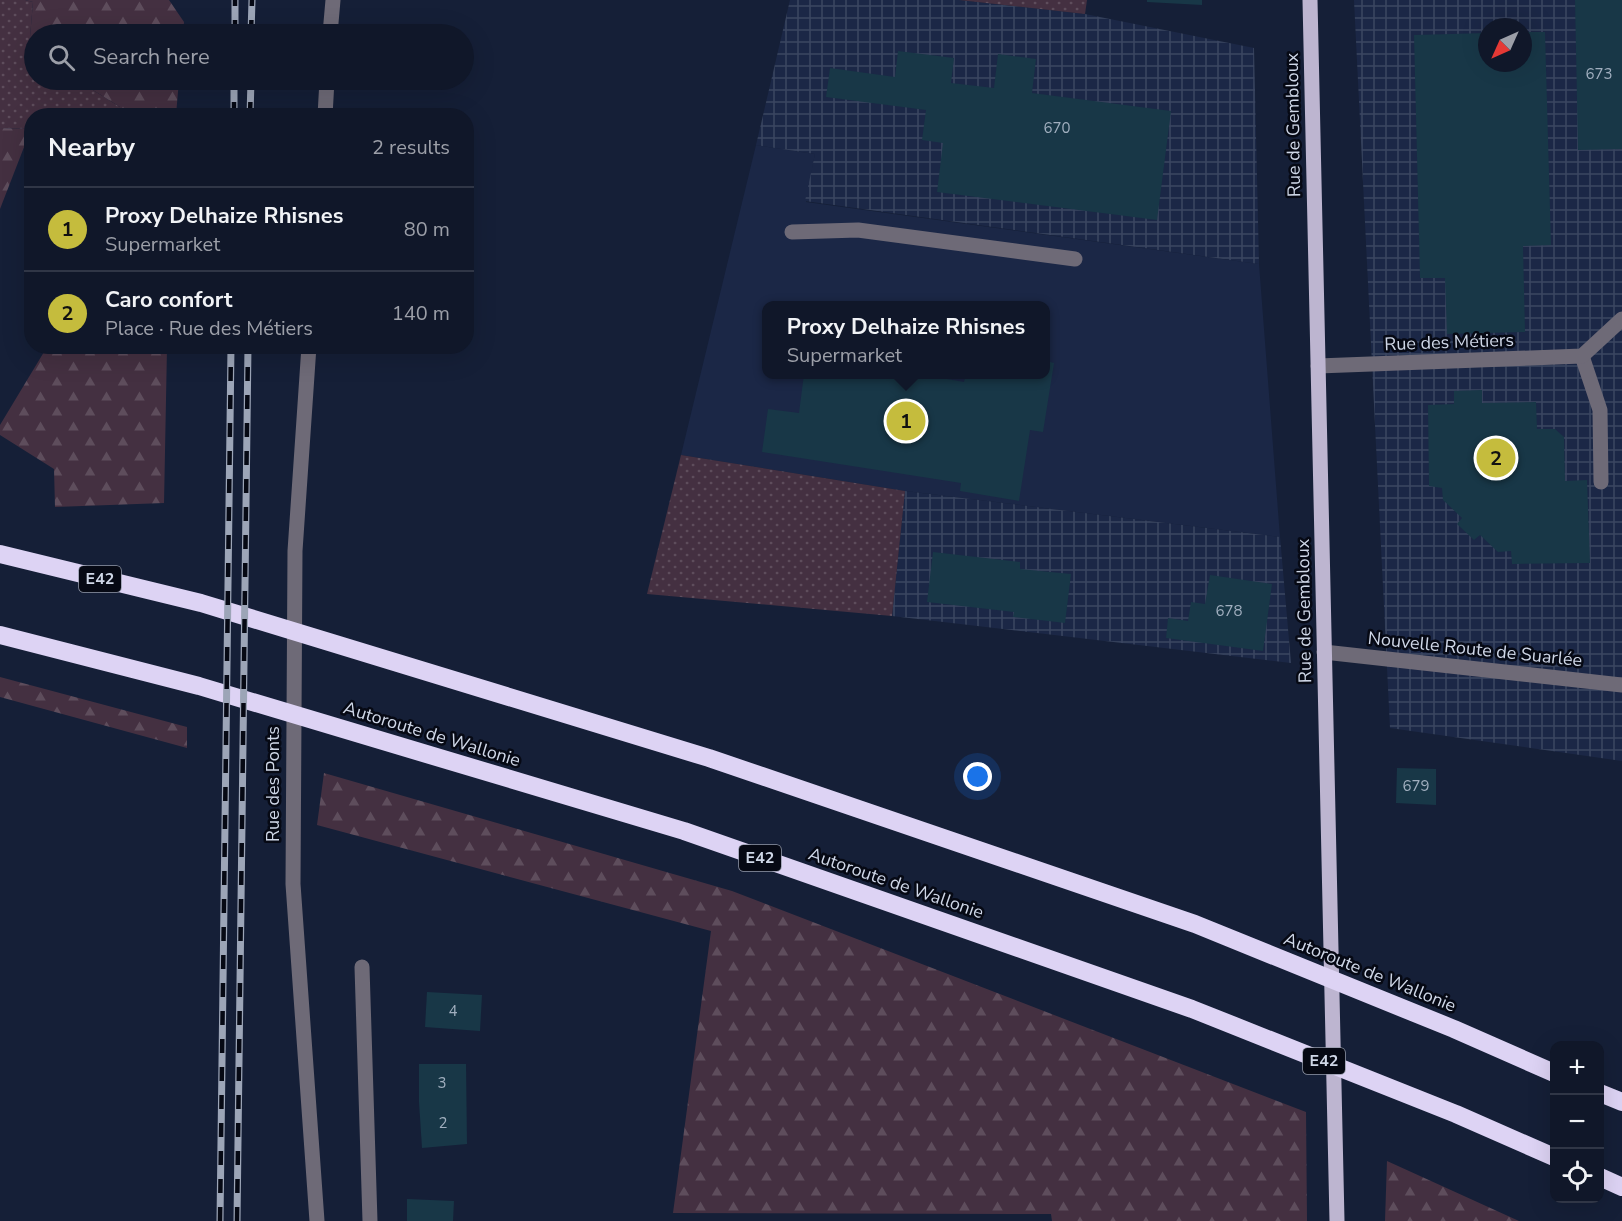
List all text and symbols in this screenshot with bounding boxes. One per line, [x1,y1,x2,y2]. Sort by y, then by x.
north arrow [1478,18,1532,72]
search box [24,24,474,90]
icon: search [45,41,78,74]
text: Search here [93,42,210,72]
street label: Rue de Gembloux [1280,52,1306,197]
house number: 673 [1585,64,1613,84]
house number: 670 [1043,118,1071,138]
text: Nearby [48,130,135,165]
text: 2 results [372,134,450,161]
text: Proxy Delhaize Rhisnes [105,201,343,231]
text: 1 [62,216,74,243]
text: 80 m [404,216,450,243]
text: Supermarket [105,231,220,258]
text: Caro confort [105,285,232,315]
text: 2 [62,300,74,327]
text: 140 m [392,300,450,327]
popup [762,301,1050,379]
text: Proxy Delhaize Rhisnes [787,312,1025,342]
text: Place · Rue des Métiers [105,315,313,342]
street label: Rue des Métiers [1384,328,1514,356]
text: Supermarket [787,342,902,369]
pin: 1 [886,398,926,444]
pin: 2 [1476,436,1516,480]
street label: Rue de Gembloux [1291,538,1317,683]
road number: E42 [79,566,121,592]
house number: 678 [1215,601,1243,621]
street label: Nouvelle Route de Suarlée [1367,626,1583,672]
street label: Autoroute de Wallonie [341,696,523,772]
street label: Rue des Ponts [261,726,285,842]
your location [963,762,992,791]
house number: 679 [1402,776,1430,796]
street label: Autoroute de Wallonie [805,842,987,924]
road number: E42 [739,845,781,871]
street label: Autoroute de Wallonie [1280,926,1460,1018]
house number: 4 [448,1001,458,1021]
map controls [1550,1041,1604,1203]
button: + [1550,1041,1604,1095]
road number: E42 [1303,1048,1345,1074]
house number: 3 [437,1073,447,1093]
button: − [1550,1095,1604,1149]
house number: 2 [438,1113,448,1133]
button: locate [1550,1149,1604,1203]

